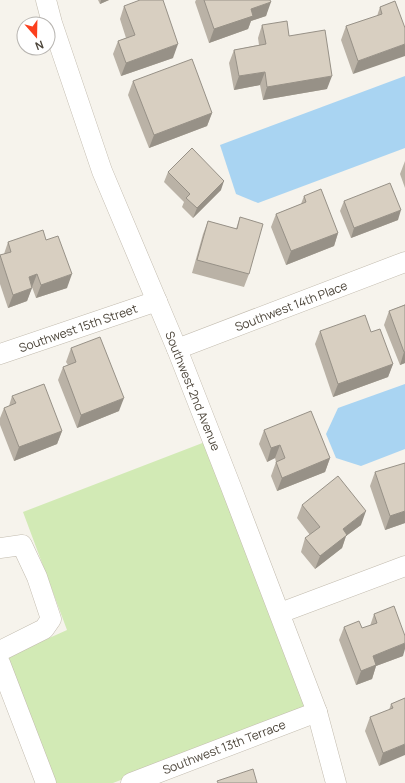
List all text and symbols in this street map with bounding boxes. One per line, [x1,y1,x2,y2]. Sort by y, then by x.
north arrow [16,16,56,56]
text: N [33,37,46,54]
street label: Southwest 14th Place [232,277,350,335]
street label: Southwest 15th Street [16,300,140,356]
street label: Southwest 2nd Avenue [161,329,225,453]
street label: Southwest 13th Terrace [160,716,288,778]

